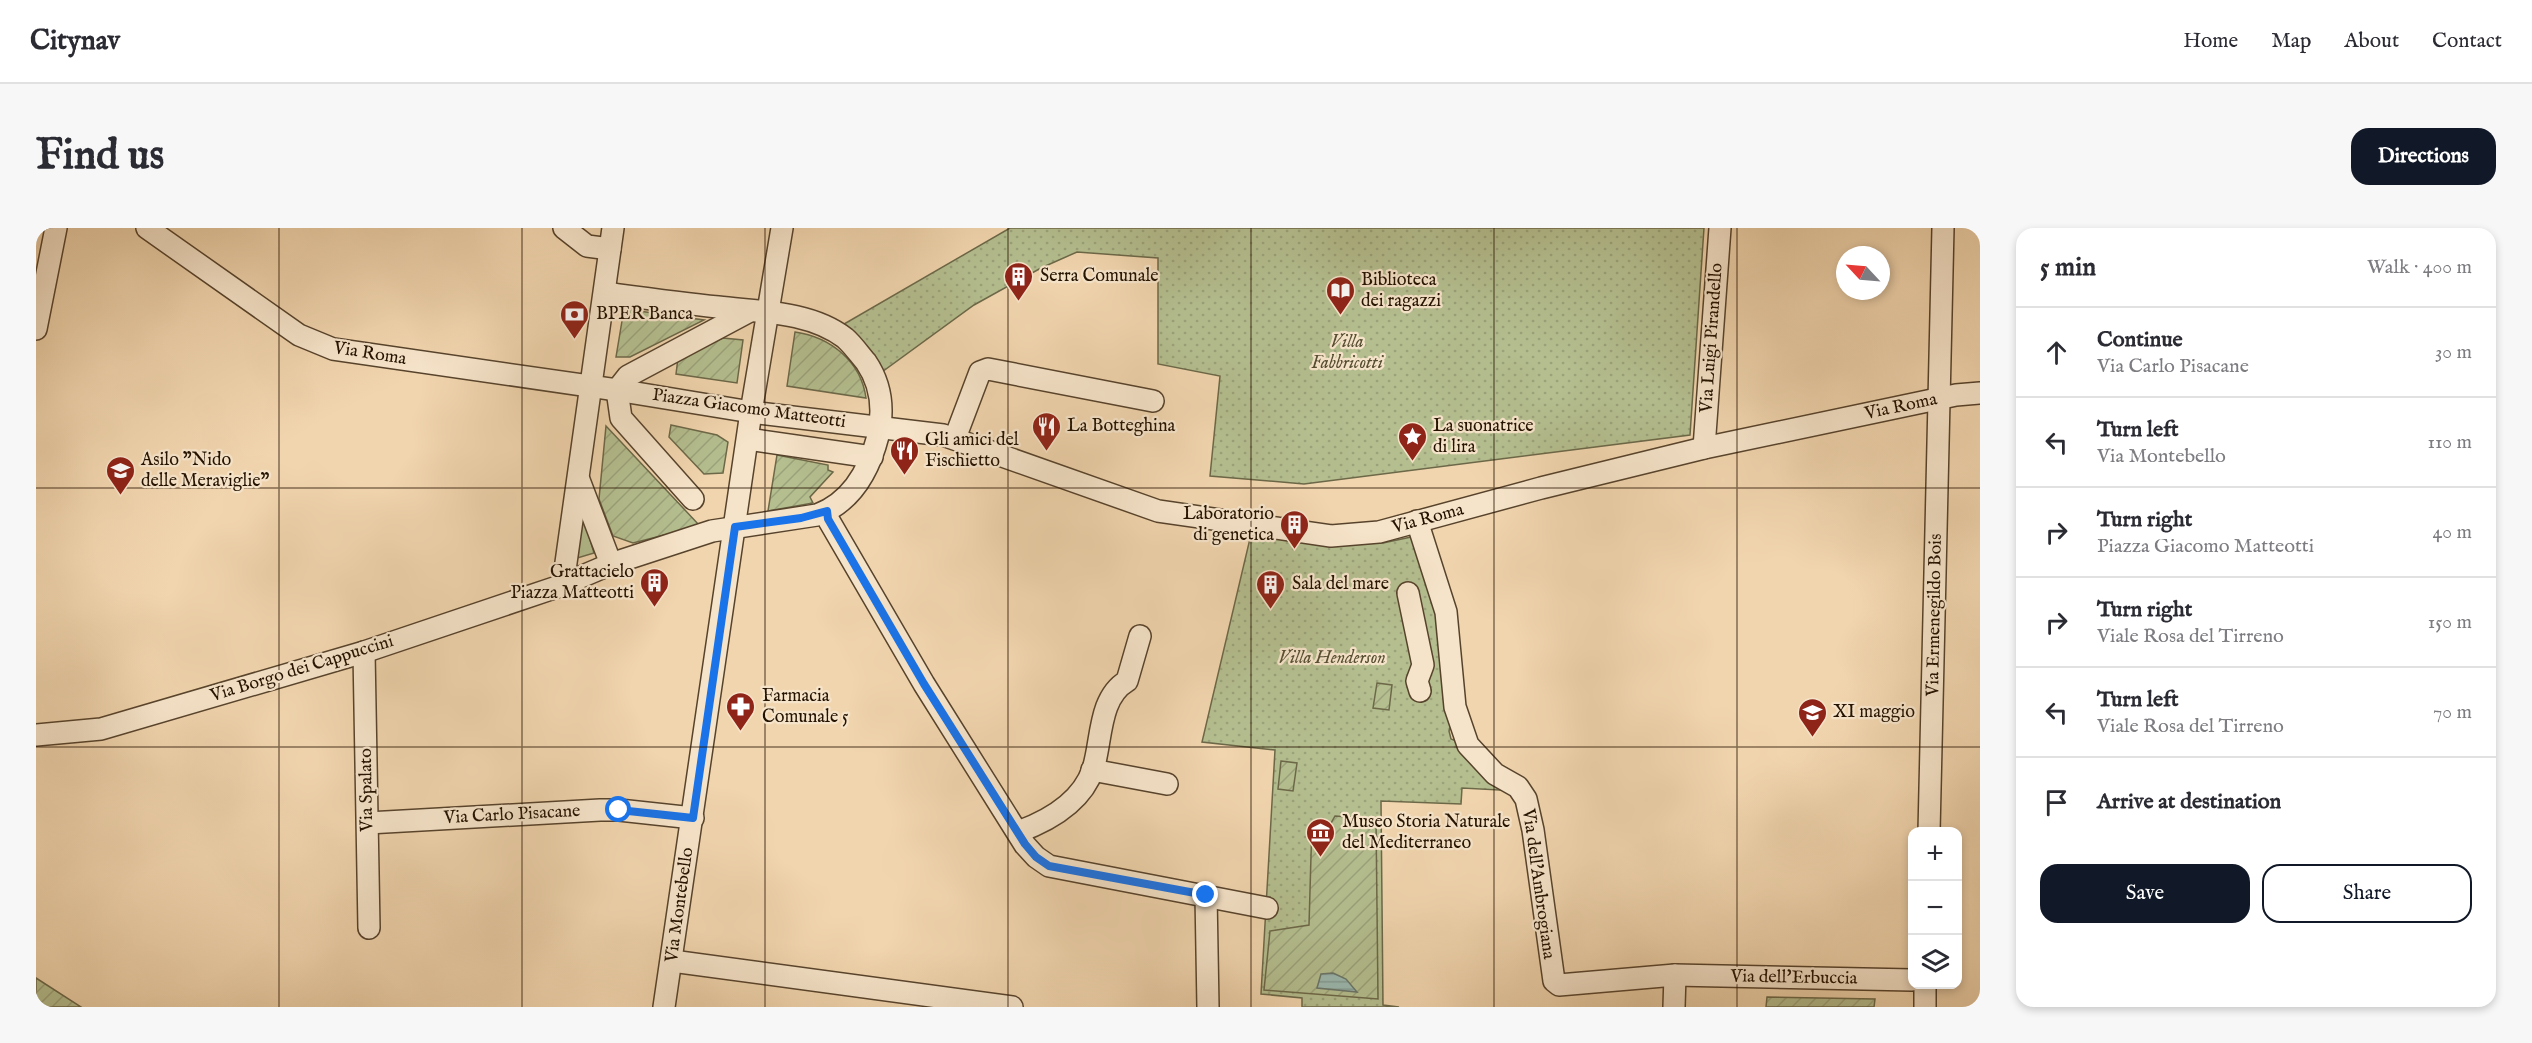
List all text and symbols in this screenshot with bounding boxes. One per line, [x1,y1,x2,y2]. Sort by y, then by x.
text: Citynav [30,24,120,59]
text: Home [2183,28,2238,55]
text: Map [2271,28,2311,55]
text: About [2344,28,2399,55]
text: Contact [2432,28,2502,55]
button: Directions [2351,128,2496,185]
text: Find us [36,130,164,183]
north arrow [1836,246,1890,300]
text: 5 min [2040,251,2096,284]
text: Walk · 400 m [2367,255,2472,280]
building icon: Serra Comunale [1003,260,1035,302]
street label: Via Luigi Pirandello [1695,262,1729,415]
place label: Serra Comunale [1040,265,1159,288]
place label: Biblioteca dei ragazzi [1361,269,1441,313]
library icon: Biblioteca dei ragazzi [1324,274,1356,316]
bank icon: BPER Banca [559,298,591,340]
place label: BPER Banca [596,303,693,326]
text: Continue [2097,326,2183,354]
park label: Villa Fabbricotti [1311,331,1385,375]
icon: ahead [2040,336,2073,369]
street label: Via Roma [331,337,408,371]
text: 30 m [2435,340,2472,365]
text: Via Carlo Pisacane [2097,354,2249,379]
street label: Piazza Giacomo Matteotti [651,384,848,434]
street label: Via Roma [1862,388,1939,426]
restaurant icon: La Botteghina [1030,410,1062,452]
place label: La Botteghina [1067,415,1175,438]
place label: La suonatrice di lira [1433,415,1534,459]
text: Turn left [2097,416,2179,444]
place icon: La suonatrice di lira [1396,420,1428,462]
icon: left [2040,426,2073,459]
place label: Gli amici del Fischietto [925,429,1019,473]
text: 110 m [2428,430,2472,455]
restaurant icon: Gli amici del Fischietto [888,434,920,476]
text: Via Montebello [2097,444,2226,469]
place label: Asilo "Nido delle Meraviglie" [140,449,270,493]
school or university icon: Asilo "Nido delle Meraviglie" [104,454,136,496]
street label: Via Roma [1389,498,1467,540]
place label: Laboratorio di genetica [1183,503,1274,547]
text: Turn right [2097,506,2192,534]
building icon: Laboratorio di genetica [1279,508,1311,550]
icon: right [2040,516,2073,549]
text: 40 m [2433,520,2472,545]
street label: Via Ermenegildo Bois [1922,533,1948,698]
text: Piazza Giacomo Matteotti [2097,534,2314,559]
place label: Grattacielo Piazza Matteotti [510,561,634,605]
building icon: Grattacielo Piazza Matteotti [639,566,671,608]
building icon: Sala del mare [1255,568,1287,610]
place label: Sala del mare [1292,573,1389,596]
text: Turn right [2097,596,2192,624]
icon: right [2040,606,2073,639]
text: 150 m [2428,610,2472,635]
text: Viale Rosa del Tirreno [2097,624,2284,649]
street label: Via Borgo dei Cappuccini [207,630,397,708]
park label: Villa Henderson [1278,647,1386,670]
place label: Farmacia Comunale 5 [762,685,849,729]
text: Turn left [2097,686,2179,714]
pharmacy icon: Farmacia Comunale 5 [725,690,757,732]
school or university icon: XI maggio [1796,696,1828,738]
icon: left [2040,696,2073,729]
text: 70 m [2433,700,2472,725]
place label: XI maggio [1833,701,1915,724]
text: Viale Rosa del Tirreno [2097,714,2284,739]
street label: Via Spalato [355,748,379,833]
icon: arrive [2040,786,2073,819]
text: Arrive at destination [2097,788,2281,816]
route start [605,796,631,822]
street label: Via Carlo Pisacane [442,800,581,830]
street label: Via dell'Ambrogiana [1516,806,1560,961]
place label: Museo Storia Naturale del Mediterraneo [1342,811,1510,855]
museum icon: Museo Storia Naturale del Mediterraneo [1305,816,1337,858]
map controls [1908,827,1962,989]
button: + [1908,827,1962,881]
street label: Via Montebello [660,846,699,965]
button: Save [2040,864,2250,923]
button: Share [2262,864,2472,923]
route end [1192,881,1218,907]
button: − [1908,881,1962,935]
button: layers [1908,935,1962,989]
street label: Via dell'Erbuccia [1729,965,1858,991]

